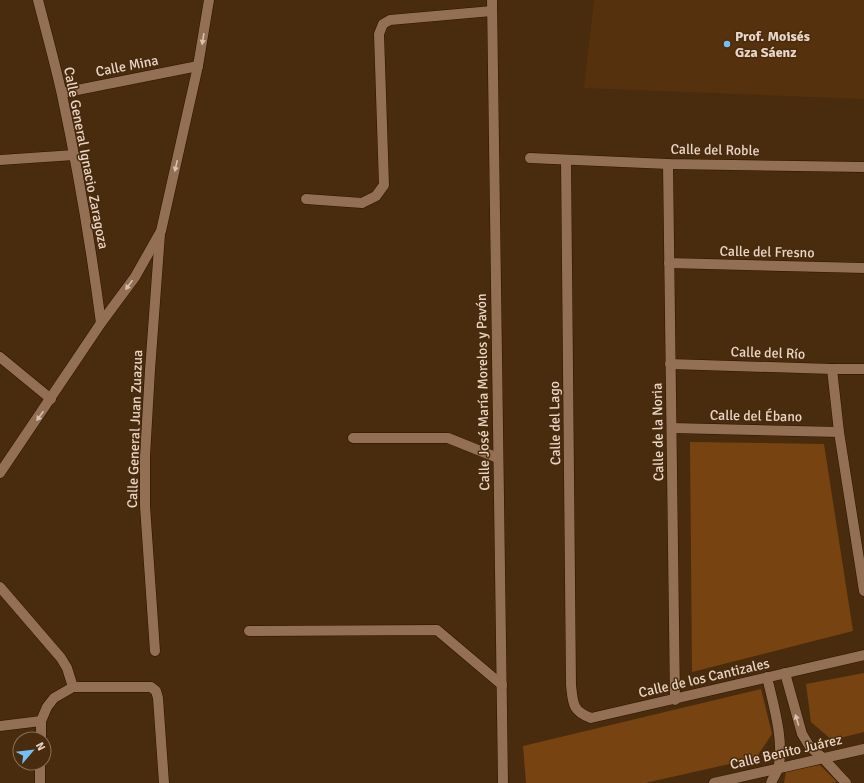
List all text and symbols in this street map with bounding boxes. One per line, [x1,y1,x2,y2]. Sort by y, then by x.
place label: Prof. Moisés Gza Sáenz [735,28,810,61]
one-way arrow [200,32,206,45]
marker: Prof. Moisés Gza Sáenz [722,39,732,49]
street label: Calle Mina [94,52,160,80]
street label: Calle General Ignacio Zaragoza [60,65,112,251]
street label: Calle del Roble [670,141,760,159]
one-way arrow [172,159,178,172]
street label: Calle del Fresno [719,243,815,261]
one-way arrow [125,280,133,291]
street label: Calle José María Morelos y Pavón [473,293,493,491]
street label: Calle del Río [730,343,806,363]
street label: Calle General Juan Zuazua [124,350,146,508]
street label: Calle del Lago [546,381,564,465]
street label: Calle de la Noria [649,383,667,481]
street label: Calle del Ébano [710,407,802,425]
one-way arrow [36,410,44,421]
street label: Calle de los Cantizales [637,655,771,701]
one-way arrow [794,714,800,726]
north arrow [12,731,52,771]
street label: Calle Benito Juárez [728,731,844,773]
text: N [33,740,48,753]

